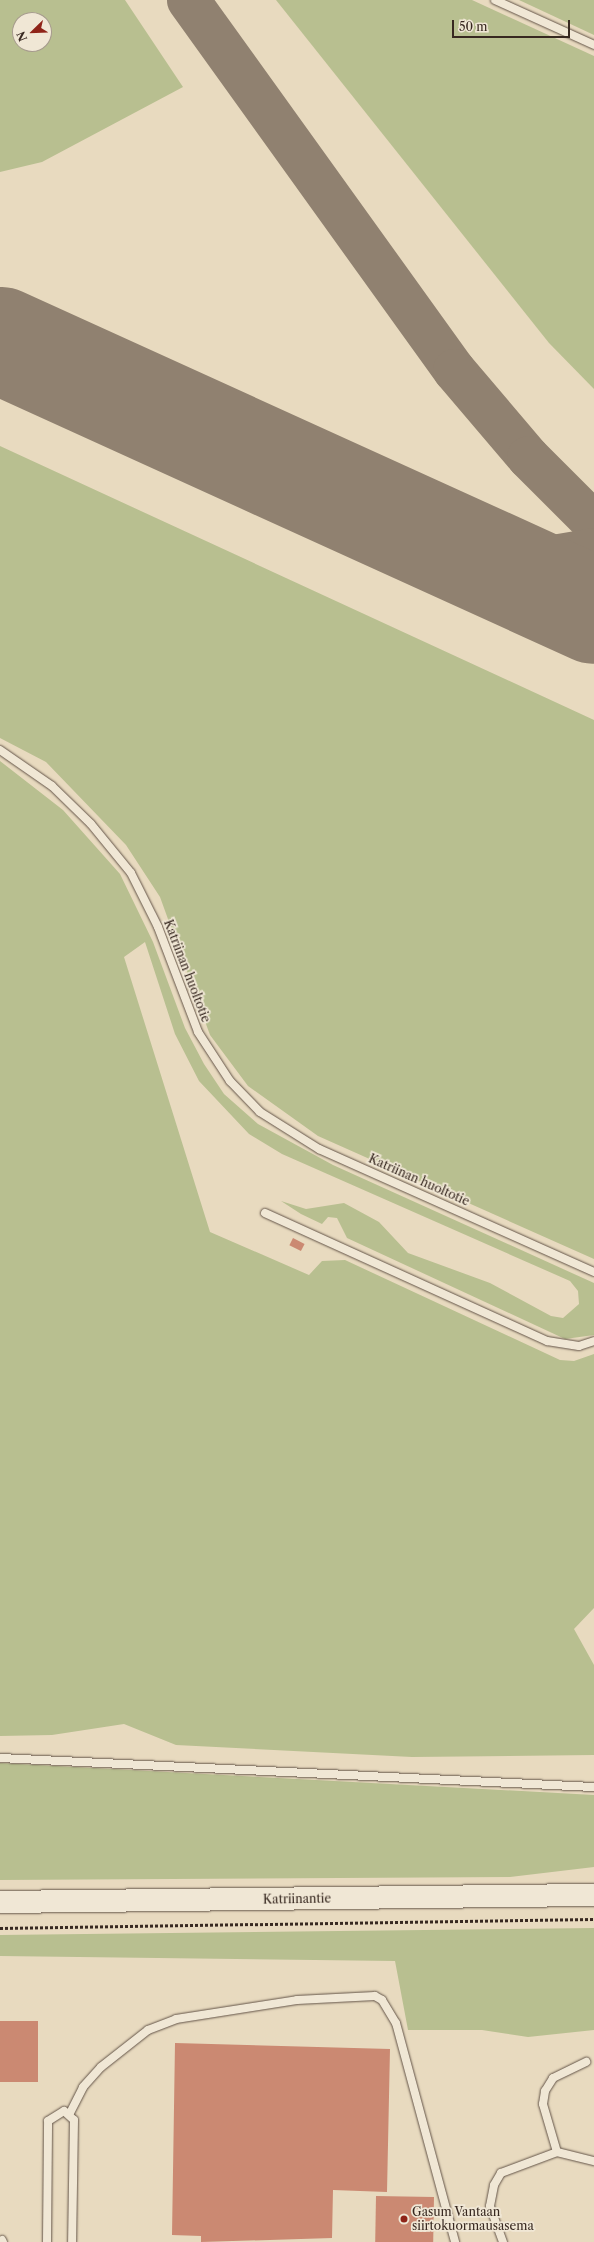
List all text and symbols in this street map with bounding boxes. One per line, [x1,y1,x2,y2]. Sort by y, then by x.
north arrow [12,12,52,52]
scale bar [454,12,572,38]
text: 50 m [459,19,488,34]
text: N [14,29,30,43]
street label: Katriinan huoltotie [161,918,213,1024]
street label: Katriinan huoltotie [366,1151,472,1209]
street label: Katriinantie [263,1891,331,1907]
place label: Gasum Vantaan siirtokuormausasema [412,2205,534,2233]
marker: Gasum Vantaan siirtokuormausasema [399,2214,409,2224]

